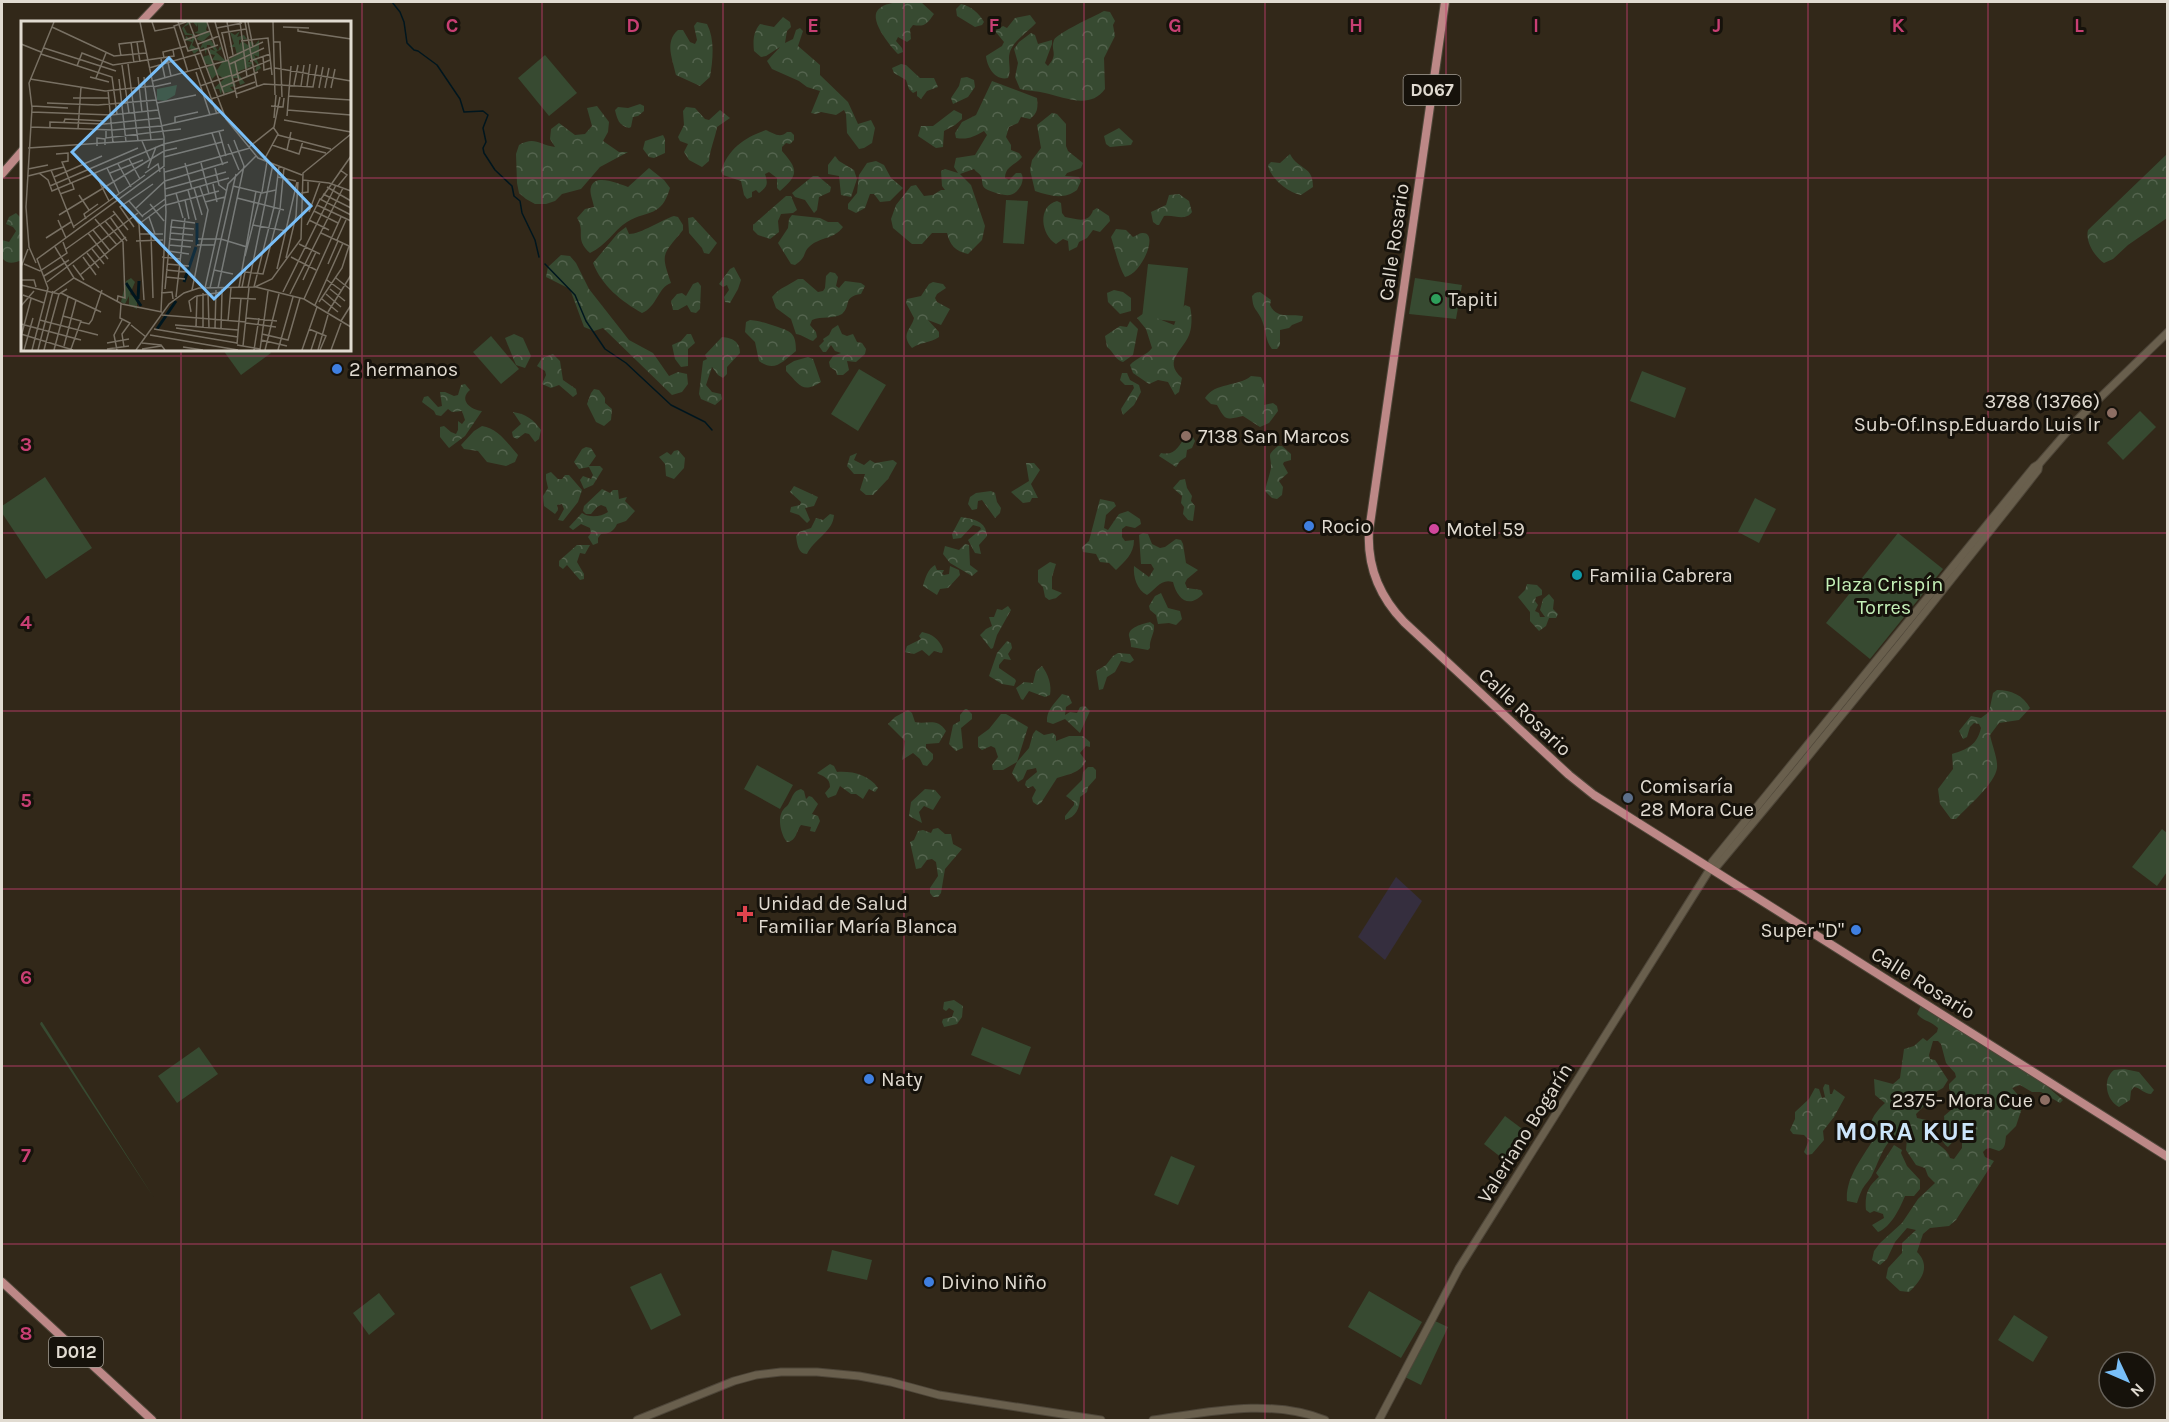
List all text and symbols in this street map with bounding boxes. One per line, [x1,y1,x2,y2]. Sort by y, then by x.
text: C [446,14,458,37]
text: D [626,14,640,37]
text: E [807,14,819,37]
text: F [989,14,1000,37]
text: G [1168,14,1182,37]
text: H [1349,14,1363,37]
text: I [1533,14,1539,37]
text: J [1713,14,1721,37]
text: K [1891,14,1905,37]
text: L [2074,14,2084,37]
inset map [21,21,351,351]
road number: D067 [1404,75,1460,105]
street label: Calle Rosario [1374,182,1414,302]
place label: Tapiti [1448,288,1498,311]
marker: Tapiti [1429,292,1443,306]
place label: 2 hermanos [349,358,458,381]
marker: 2 hermanos [330,362,344,376]
place label: 3788 (13766) Sub-Of.Insp.Eduardo Luis Ir [1854,390,2101,436]
marker: 3788 (13766) Sub-Of.Insp.Eduardo Luis Ir [2105,406,2119,420]
place label: 7138 San Marcos [1198,425,1350,448]
marker: 7138 San Marcos [1179,429,1193,443]
text: 3 [20,433,32,456]
place label: Rocio [1321,515,1371,538]
place label: Motel 59 [1446,518,1525,541]
marker: Rocio [1302,519,1316,533]
marker: Motel 59 [1427,522,1441,536]
place label: Familia Cabrera [1589,564,1733,587]
marker: Familia Cabrera [1570,568,1584,582]
park label: Plaza Crispín Torres [1825,573,1943,619]
text: 4 [20,611,32,634]
street label: Calle Rosario [1474,663,1576,761]
place label: Comisaría 28 Mora Cue [1640,775,1754,821]
text: 5 [20,789,32,812]
marker: Comisaría 28 Mora Cue [1621,791,1635,805]
place label: Unidad de Salud Familiar María Blanca [758,892,958,938]
marker: Unidad de Salud Familiar María Blanca [736,905,754,923]
place label: Super "D" [1760,919,1844,942]
marker: Super "D" [1849,923,1863,937]
street label: Calle Rosario [1867,942,1979,1024]
text: 6 [20,966,32,989]
street label: Valeriano Bogarín [1473,1059,1577,1207]
place label: Naty [881,1068,923,1091]
marker: Naty [862,1072,876,1086]
place label: 2375- Mora Cue [1892,1089,2033,1112]
marker: 2375- Mora Cue [2038,1093,2052,1107]
district label: MORA KUE [1835,1116,1977,1147]
text: 7 [21,1144,31,1167]
place label: Divino Niño [941,1271,1047,1294]
marker: Divino Niño [922,1275,936,1289]
text: 8 [20,1322,32,1345]
road number: D012 [49,1337,103,1367]
north arrow [2097,1350,2157,1410]
text: N [2127,1379,2148,1401]

